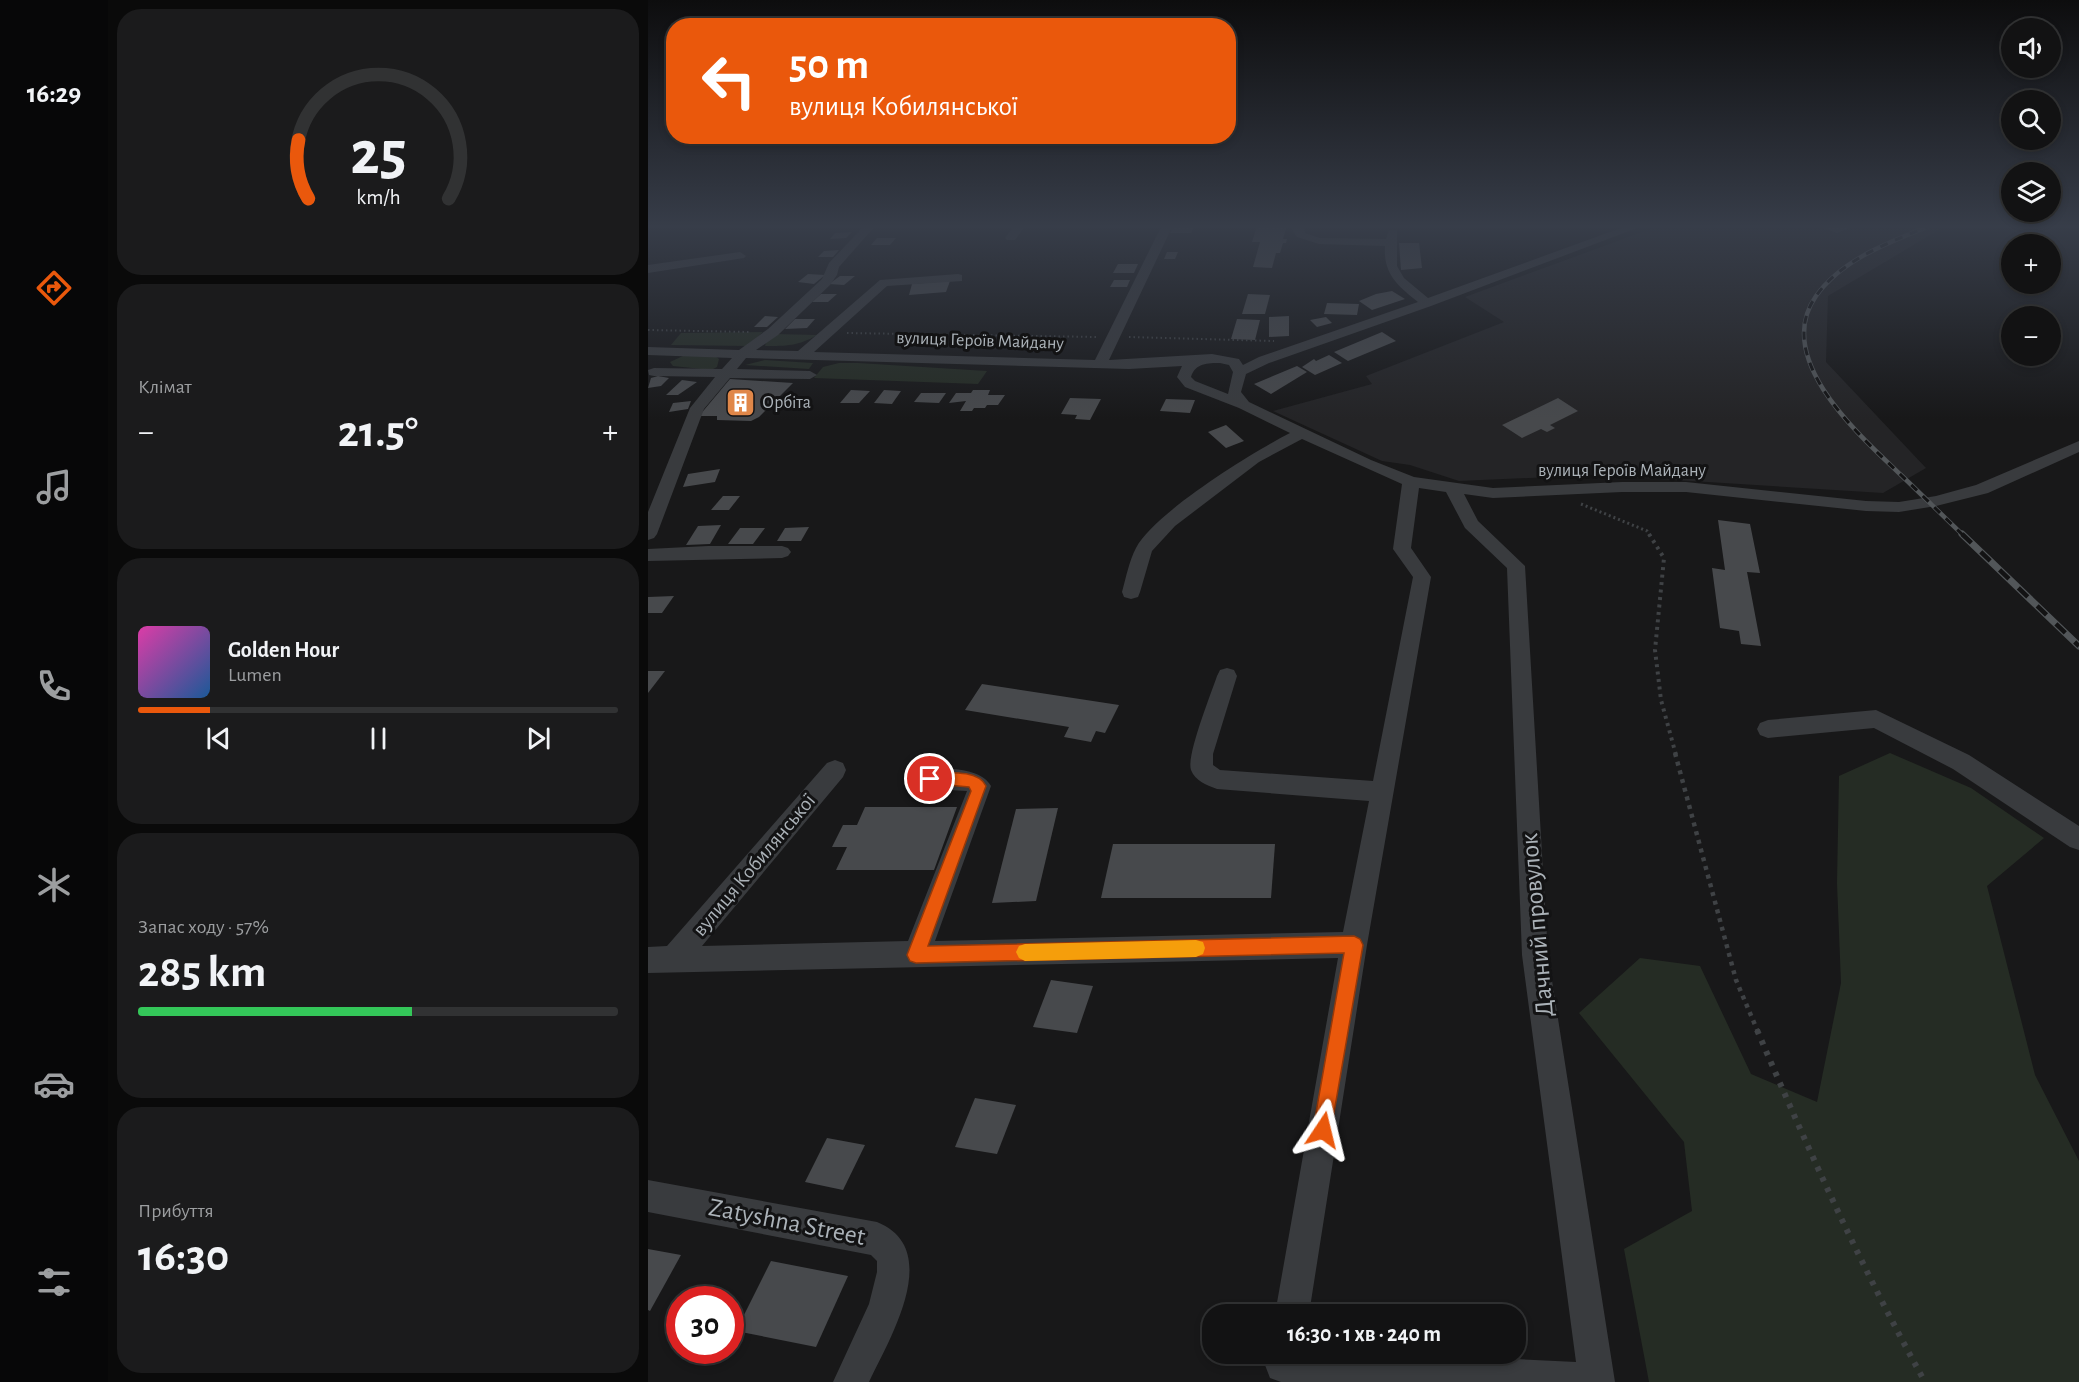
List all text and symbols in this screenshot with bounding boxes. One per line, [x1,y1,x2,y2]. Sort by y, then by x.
map controls [2001,18,2061,366]
button: sound [2001,18,2061,78]
icon: left [690,42,768,120]
text: 50 m [789,44,869,86]
text: 16:29 [27,80,81,107]
button: search [2001,90,2061,150]
text: вулиця Кобилянської [789,93,1018,120]
text: 25 [350,123,406,185]
button: layers [2001,162,2061,222]
text: km/h [356,187,400,208]
button: + [2001,234,2061,294]
icon: directions [33,267,75,309]
button: − [2001,306,2061,366]
street label: вулиця Героїв Майдану [896,329,1065,353]
text: Клімат [138,377,192,397]
building icon: Орбіта [725,387,757,419]
place label: Орбіта [762,393,811,412]
text: 21.5° [338,410,418,455]
text: − [138,416,154,449]
text: + [602,416,618,449]
street label: вулиця Героїв Майдану [1538,462,1706,480]
icon: music [33,466,75,508]
text: Golden Hour [228,639,339,661]
icon: phone [33,665,75,707]
text: Lumen [228,665,282,685]
icon: previous [202,722,235,755]
icon: pause [362,722,395,755]
icon: next [522,722,555,755]
pin [904,753,955,804]
icon: arrive [913,762,946,795]
street label: вулиця Кобилянської [689,790,819,940]
street label: Дачний провулок [1516,832,1558,1018]
icon: climate [33,864,75,906]
text: Запас ходу · 57% [138,917,269,937]
text: 285 km [138,950,266,995]
icon: car [33,1063,75,1105]
position arrow [1291,1098,1355,1162]
street label: Zatyshna Street [707,1194,867,1250]
text: Прибуття [138,1201,214,1221]
text: 16:30 [138,1234,229,1279]
icon: filters [33,1261,75,1303]
speed limit sign: 30 [666,1286,744,1364]
text: 16:30 · 1 хв · 240 m [1287,1323,1441,1345]

